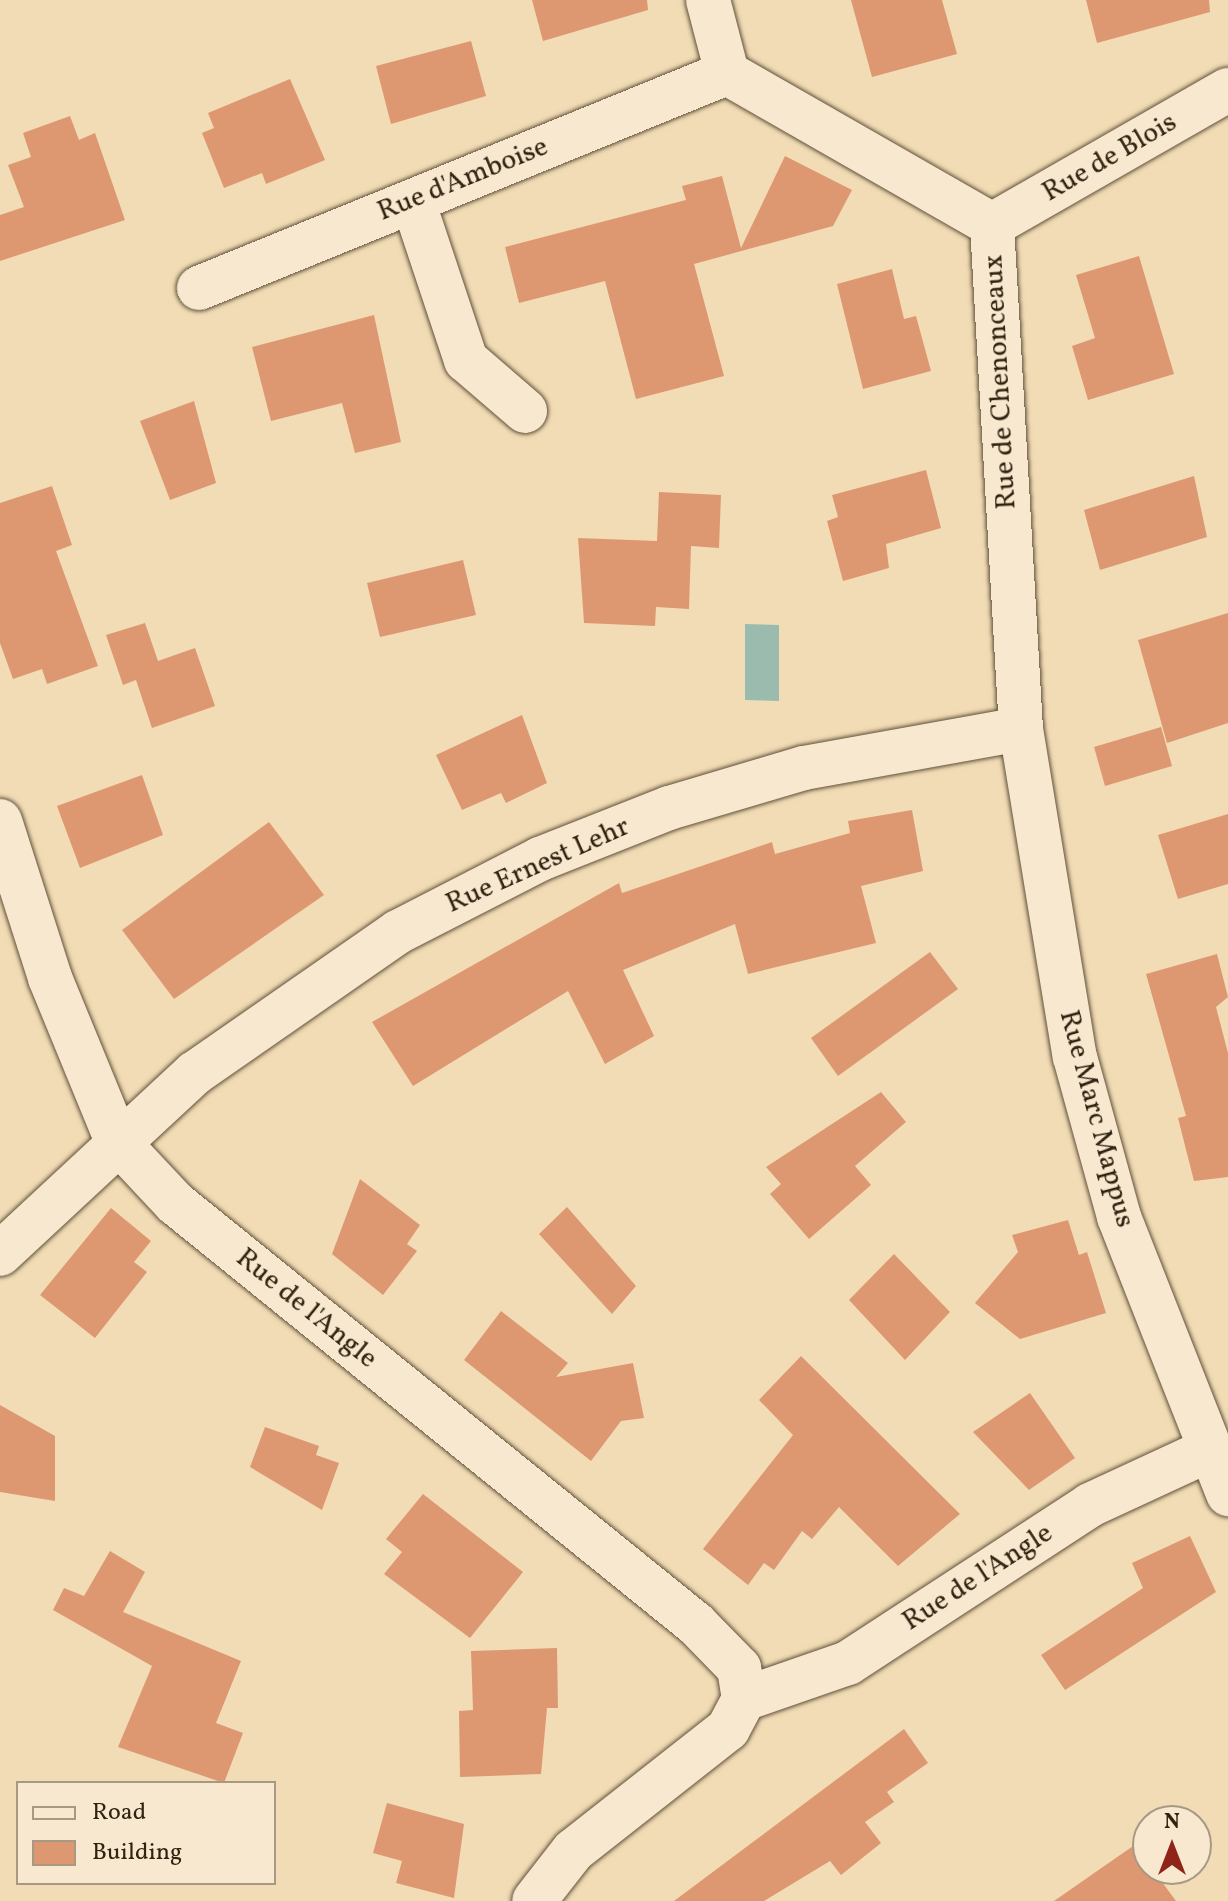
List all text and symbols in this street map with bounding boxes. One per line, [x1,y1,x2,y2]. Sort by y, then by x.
street label: Rue de Blois [1037,106,1183,210]
street label: Rue d'Amboise [373,131,553,229]
street label: Rue de Chenonceaux [978,254,1024,510]
street label: Rue Ernest Lehr [441,811,635,921]
street label: Rue Marc Mappus [1051,1007,1141,1231]
street label: Rue de l'Angle [229,1242,383,1376]
street label: Rue de l'Angle [897,1517,1059,1639]
legend [16,1781,276,1885]
text: Road [92,1796,146,1830]
north arrow [1132,1805,1212,1885]
text: N [1164,1807,1180,1838]
text: Building [92,1836,182,1870]

